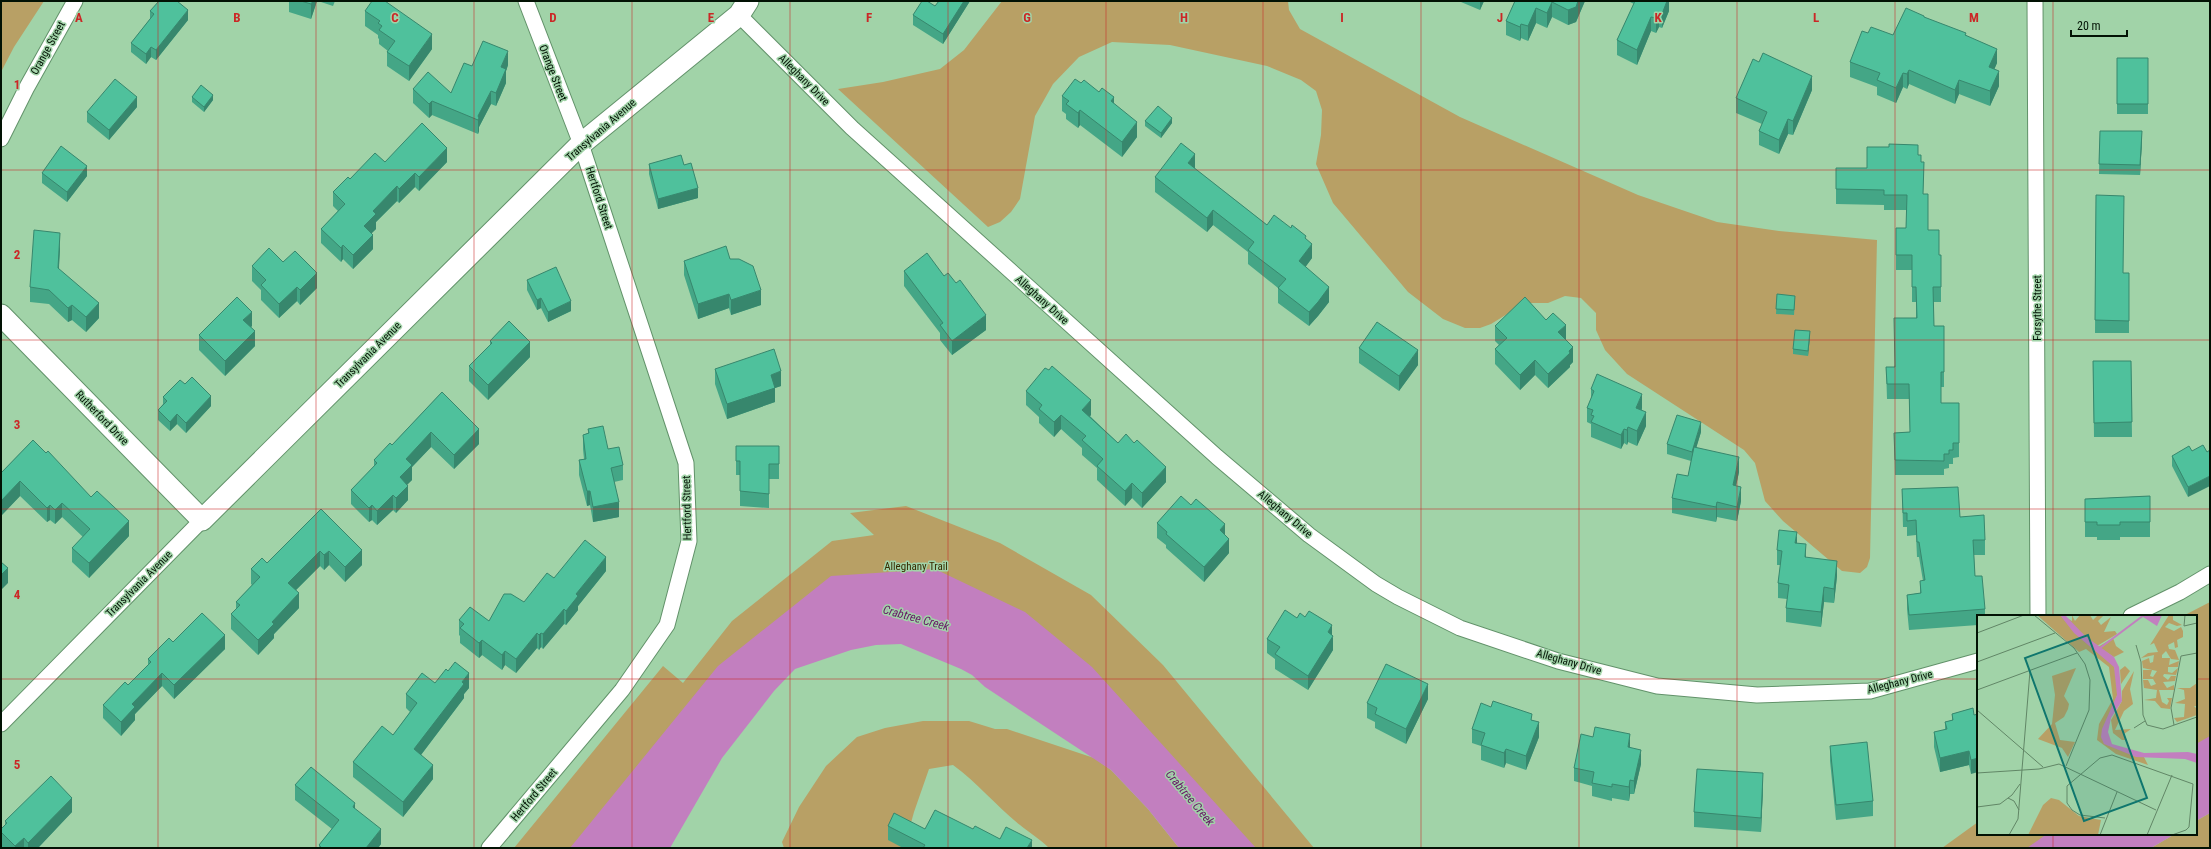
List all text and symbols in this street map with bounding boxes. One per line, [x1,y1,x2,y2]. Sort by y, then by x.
text: A [75,10,83,25]
text: B [233,10,241,25]
text: C [391,10,399,25]
text: D [549,10,557,25]
text: E [708,10,715,25]
text: F [866,10,872,25]
text: G [1023,10,1031,25]
text: H [1180,10,1188,25]
text: I [1340,10,1344,25]
text: J [1497,10,1503,25]
text: K [1654,10,1662,25]
text: L [1813,10,1819,25]
text: M [1969,10,1979,25]
scale bar [2071,12,2127,38]
street label: Orange Street [28,19,68,77]
text: 20 m [2077,19,2101,33]
street label: Orange Street [536,43,570,103]
street label: Alleghany Drive [776,52,832,108]
text: 1 [14,77,20,92]
street label: Transylvania Avenue [563,96,639,164]
street label: Hertford Street [583,165,615,231]
text: 2 [14,247,21,262]
street label: Alleghany Drive [1013,273,1071,327]
street label: Forsythe Street [2031,275,2044,341]
street label: Transylvania Avenue [332,319,404,391]
street label: Rutherford Drive [73,388,131,448]
text: 3 [14,417,20,432]
street label: Hertford Street [680,475,694,541]
street label: Alleghany Drive [1255,488,1315,540]
street label: Transylvania Avenue [103,548,175,620]
park label: Alleghany Trail [884,560,948,573]
text: 4 [14,587,21,602]
water label: Crabtree Creek [881,602,951,634]
inset map [1977,615,2197,835]
street label: Alleghany Drive [1535,647,1603,677]
street label: Alleghany Drive [1866,668,1934,696]
text: 5 [14,757,21,772]
street label: Hertford Street [508,766,560,824]
water label: Crabtree Creek [1163,767,1218,829]

